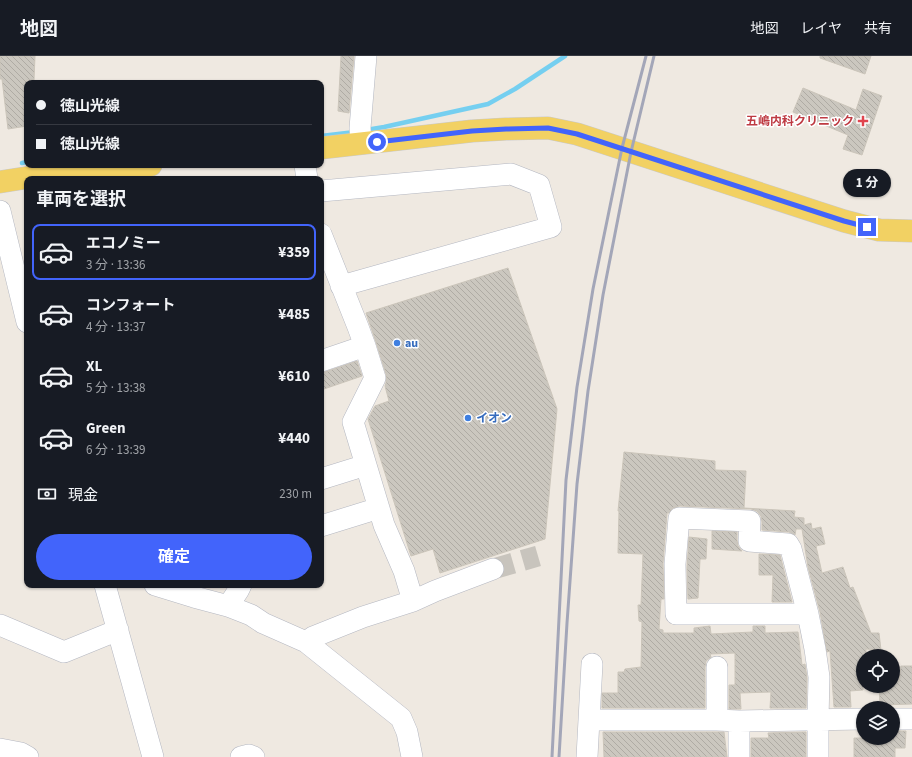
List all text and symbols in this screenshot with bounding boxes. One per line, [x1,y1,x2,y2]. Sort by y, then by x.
text: 地図 [20,16,58,43]
text: 地図 [750,19,778,39]
text: レイヤ [800,19,842,39]
text: 共有 [864,19,892,39]
text: 徳山光線 [60,96,120,117]
place label: 五嶋内科クリニック [746,113,854,130]
marker: 五嶋内科クリニック [857,115,869,127]
route start [368,133,386,151]
text: 徳山光線 [60,134,120,155]
callout: 1 分 [843,169,891,197]
text: 1 分 [856,174,878,192]
text: 車両を選択 [36,187,126,212]
route end [858,218,876,236]
text: エコノミー [86,233,161,254]
icon: car [38,234,74,270]
text: ¥359 [278,242,310,263]
text: 3 分 · 13:36 [86,256,146,274]
text: コンフォート [86,295,176,316]
icon: car [38,296,74,332]
text: ¥485 [278,304,310,325]
text: 4 分 · 13:37 [86,318,146,336]
place label: au [405,335,418,352]
marker: au [392,338,402,348]
text: XL [86,356,102,377]
icon: car [38,358,74,394]
text: ¥610 [278,366,310,387]
text: 5 分 · 13:38 [86,379,146,397]
place label: イオン [476,410,512,427]
marker: イオン [463,413,473,423]
text: Green [86,418,126,439]
icon: car [38,420,74,456]
text: ¥440 [278,428,310,449]
text: 6 分 · 13:39 [86,441,146,459]
icon: cash [36,483,58,505]
text: 現金 [68,485,98,506]
text: 230 m [279,485,312,503]
button: 確定 [36,534,312,580]
map controls [856,649,900,745]
button: locate [856,649,900,693]
button: layers [856,701,900,745]

